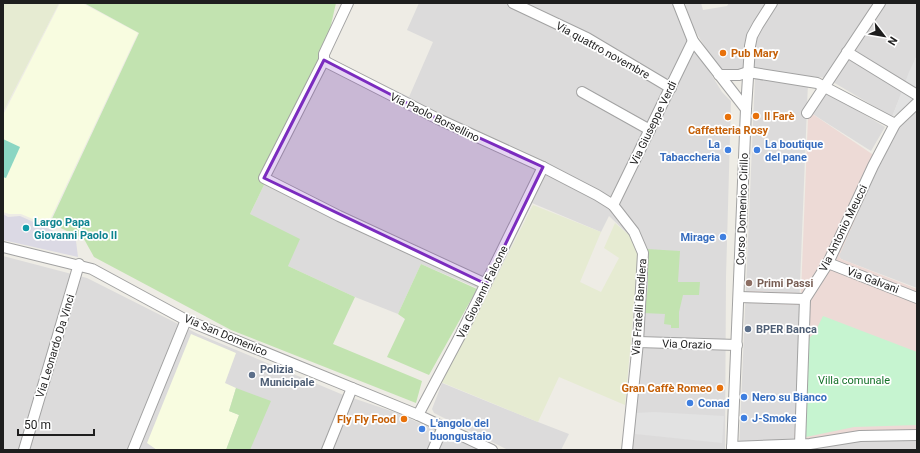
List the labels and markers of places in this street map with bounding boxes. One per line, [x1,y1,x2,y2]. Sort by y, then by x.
place label: Pub Mary [731,47,779,60]
marker: Pub Mary [718,48,728,58]
place label: Il Farè [764,110,795,123]
marker: Il Farè [751,111,761,121]
marker: Caffetteria Rosy [723,112,733,122]
place label: Caffetteria Rosy [688,124,769,137]
place label: La Tabaccheria [660,138,720,164]
place label: La boutique del pane [765,138,823,164]
marker: La Tabaccheria [723,145,733,155]
marker: La boutique del pane [752,145,762,155]
place label: Largo Papa Giovanni Paolo II [34,216,117,242]
marker: Largo Papa Giovanni Paolo II [21,223,31,233]
place label: Mirage [680,231,715,244]
marker: Mirage [718,232,728,242]
place label: Primi Passi [757,277,813,290]
marker: Primi Passi [744,278,754,288]
place label: BPER Banca [756,323,817,336]
marker: BPER Banca [743,324,753,334]
place label: Polizia Municipale [260,363,314,389]
marker: Polizia Municipale [247,370,257,380]
place label: Gran Caffè Romeo [621,382,712,395]
marker: Gran Caffè Romeo [715,383,725,393]
place label: Nero su Bianco [752,391,827,404]
marker: Nero su Bianco [739,392,749,402]
place label: Conad [698,397,730,410]
marker: Conad [685,398,695,408]
place label: J-Smoke [752,412,797,425]
place label: Fly Fly Food [337,413,396,426]
marker: J-Smoke [739,413,749,423]
marker: Fly Fly Food [399,414,409,424]
place label: L'angolo del buongustaio [430,417,492,443]
marker: L'angolo del buongustaio [417,424,427,434]

